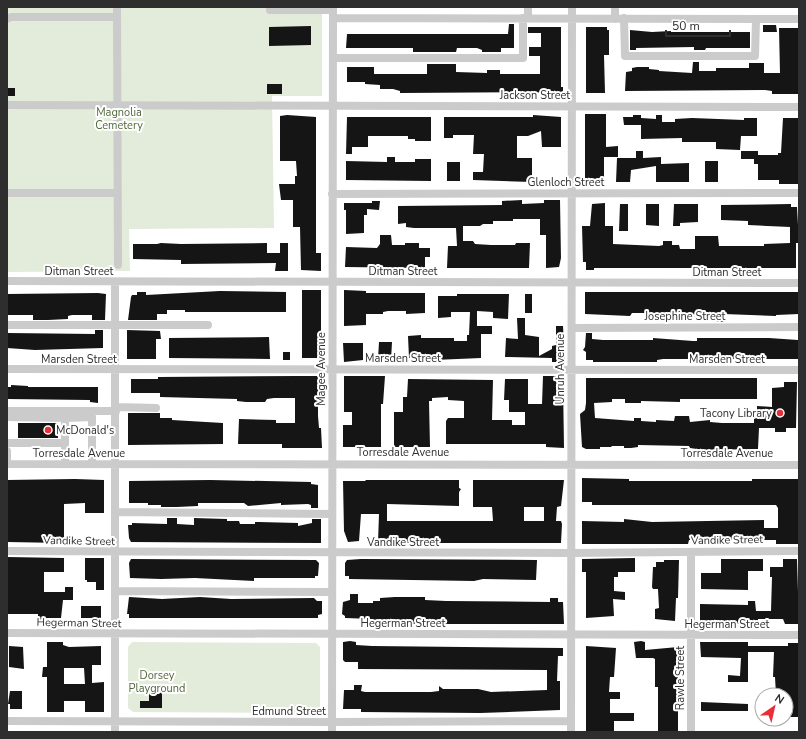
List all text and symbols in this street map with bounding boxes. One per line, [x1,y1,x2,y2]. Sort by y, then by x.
scale bar [666,12,730,38]
text: 50 m [672,18,700,34]
street label: Jackson Street [499,88,570,103]
park label: Magnolia Cemetery [95,105,143,133]
street label: Glenloch Street [528,175,605,190]
street label: Ditman Street [45,264,114,279]
street label: Ditman Street [369,264,438,279]
street label: Ditman Street [693,265,762,280]
street label: Josephine Street [644,309,726,324]
street label: Magee Avenue [314,332,329,406]
street label: Unruh Avenue [553,333,568,404]
street label: Marsden Street [365,351,441,366]
street label: Marsden Street [41,352,117,367]
street label: Marsden Street [689,352,765,367]
place label: Tacony Library [700,406,772,421]
marker: Tacony Library [775,408,785,418]
place label: McDonald's [56,423,114,438]
marker: McDonald's [43,425,53,435]
street label: Torresdale Avenue [357,445,449,460]
street label: Torresdale Avenue [33,446,125,461]
street label: Torresdale Avenue [681,446,773,461]
street label: Vandike Street [690,532,763,548]
street label: Vandike Street [42,533,115,549]
street label: Vandike Street [366,535,439,550]
street label: Hegerman Street [36,615,122,631]
street label: Hegerman Street [361,616,446,631]
street label: Hegerman Street [685,617,770,632]
street label: Rawle Street [673,646,688,710]
park label: Dorsey Playground [129,668,185,696]
north arrow [754,687,794,727]
text: N [772,691,787,708]
street label: Edmund Street [252,704,326,719]

